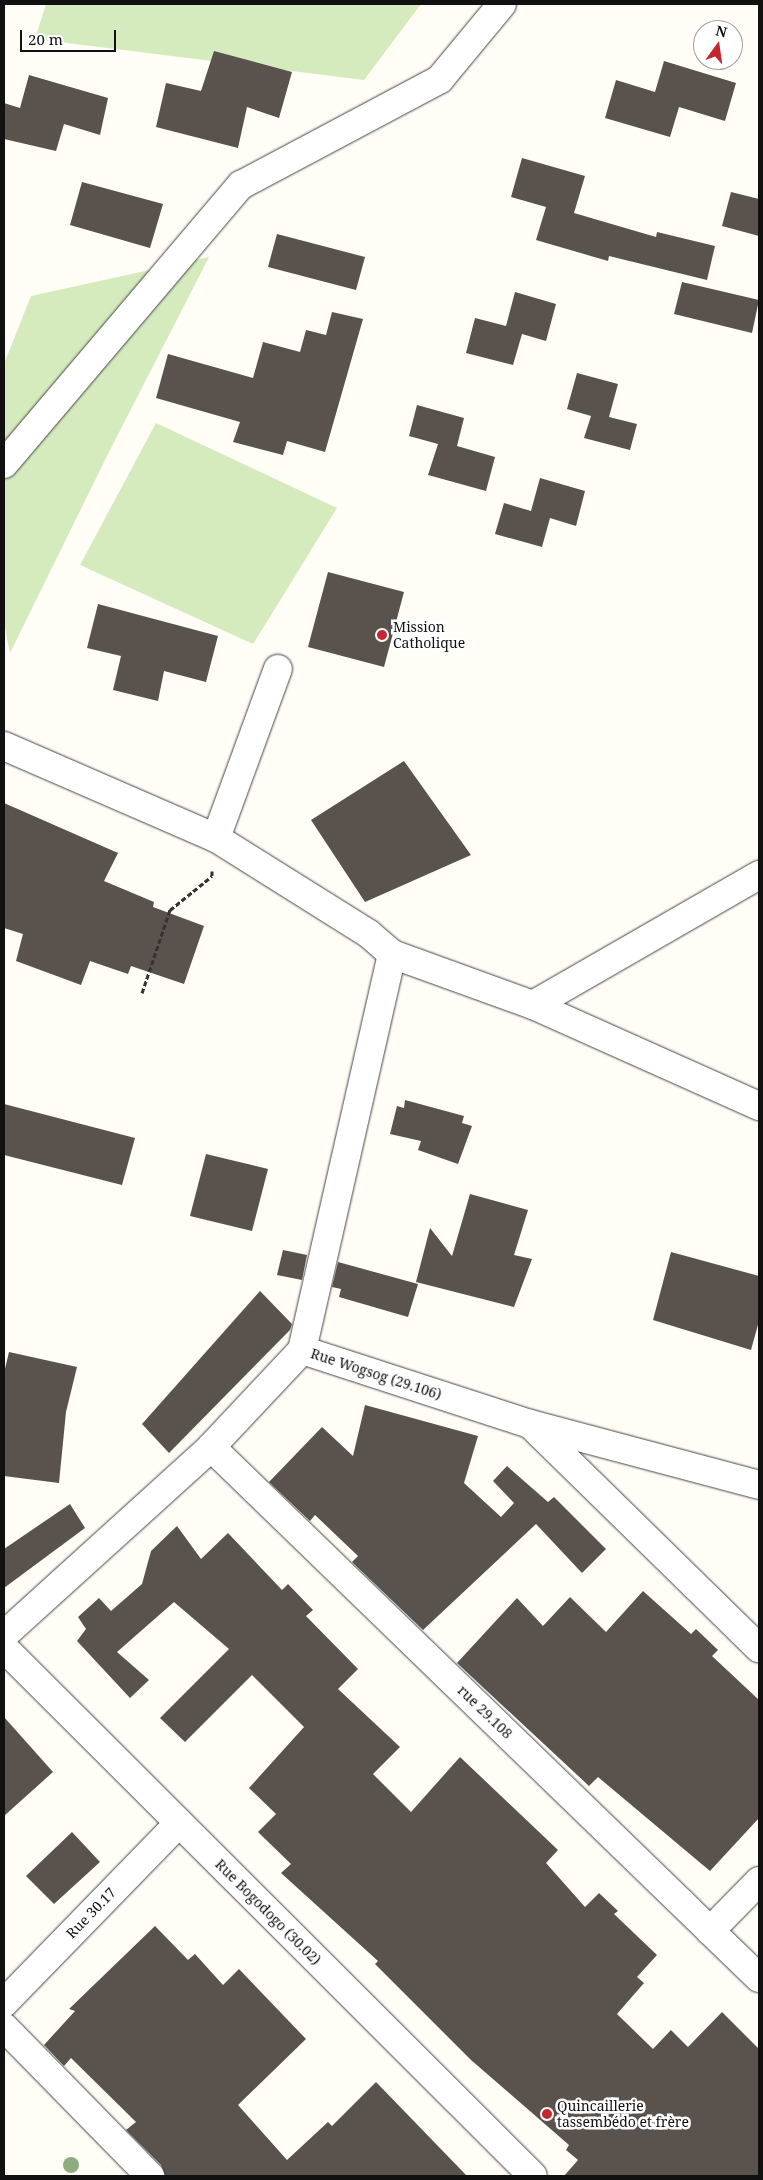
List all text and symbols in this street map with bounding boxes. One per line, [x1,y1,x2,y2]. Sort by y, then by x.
scale bar [22,20,119,52]
north arrow [693,20,743,70]
text: N [714,20,729,41]
text: 20 m [28,29,63,49]
place label: Mission Catholique [393,619,465,652]
marker: Mission Catholique [375,628,389,642]
street label: Rue Wogsog (29.106) [308,1345,444,1403]
street label: rue 29.108 [454,1682,516,1742]
street label: Rue Bogodogo (30.02) [212,1856,324,1968]
street label: Rue 30.17 [63,1884,119,1942]
place label: Quincaillerie tassembédo et frère [557,2098,689,2130]
marker: Quincaillerie tassembédo et frère [541,2108,553,2120]

